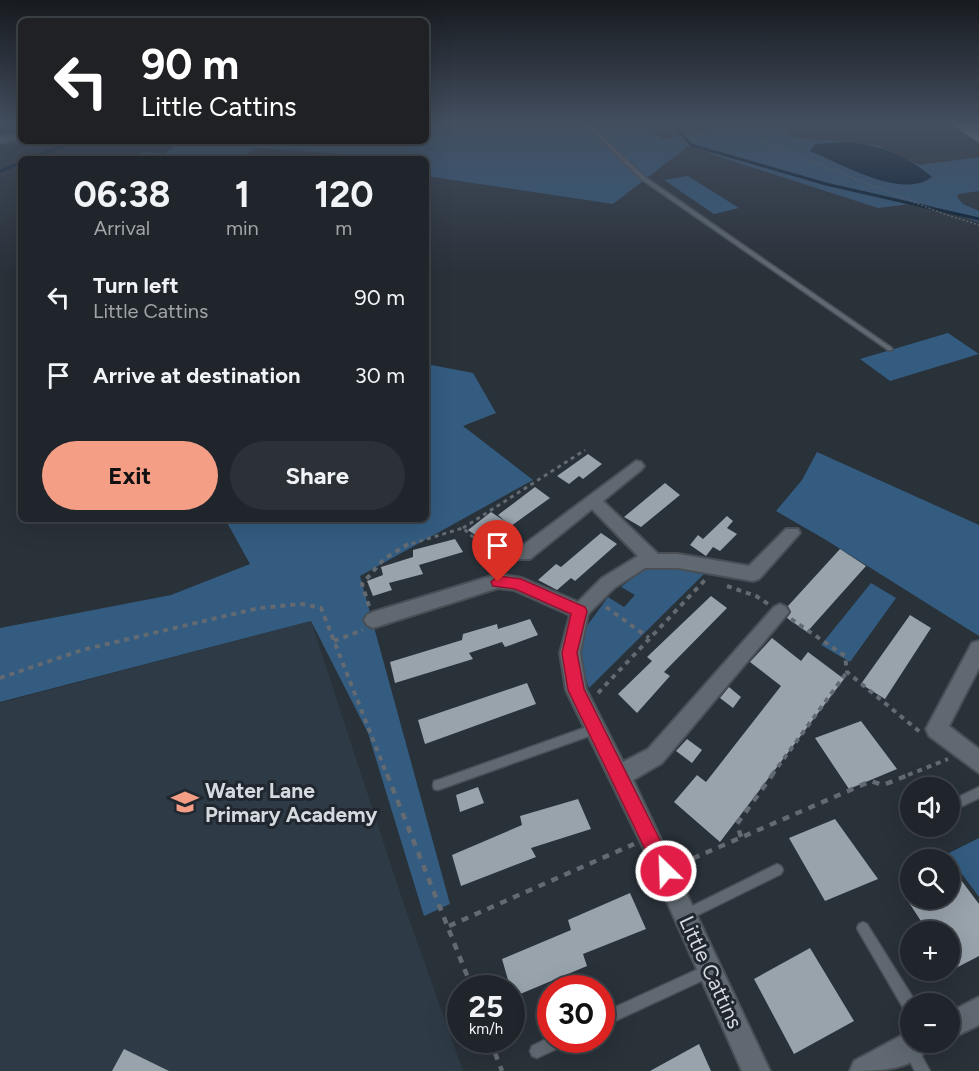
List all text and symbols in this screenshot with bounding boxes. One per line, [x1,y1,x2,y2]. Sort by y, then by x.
text: 90 m [141,39,239,90]
icon: left [42,42,120,120]
text: Little Cattins [141,90,297,123]
text: 06:38 [73,173,171,216]
text: 1 [235,173,250,216]
text: 120 [314,173,374,216]
text: Arrival [94,216,150,240]
text: min [226,216,259,240]
text: m [335,216,352,240]
text: Turn left [93,272,179,299]
icon: left [42,281,75,314]
text: 90 m [354,284,405,311]
text: Little Cattins [93,299,208,323]
icon: arrive [42,359,75,392]
text: Arrive at destination [93,362,301,389]
text: 30 m [355,362,405,389]
button: Exit [42,441,218,510]
button: Share [230,441,405,510]
pin [472,520,523,582]
icon: arrive [481,529,514,562]
map controls [900,777,960,1053]
button: sound [900,777,960,837]
place label: Water Lane Primary Academy [205,778,378,827]
school or university icon: Water Lane Primary Academy [170,787,200,817]
position arrow [634,839,698,903]
button: search [900,849,960,909]
street label: Little Cattins [674,912,748,1032]
button: + [900,921,960,981]
speed limit sign: 30 [537,975,615,1053]
text: 25 [469,988,503,1025]
button: − [900,993,960,1053]
text: km/h [469,1020,503,1038]

